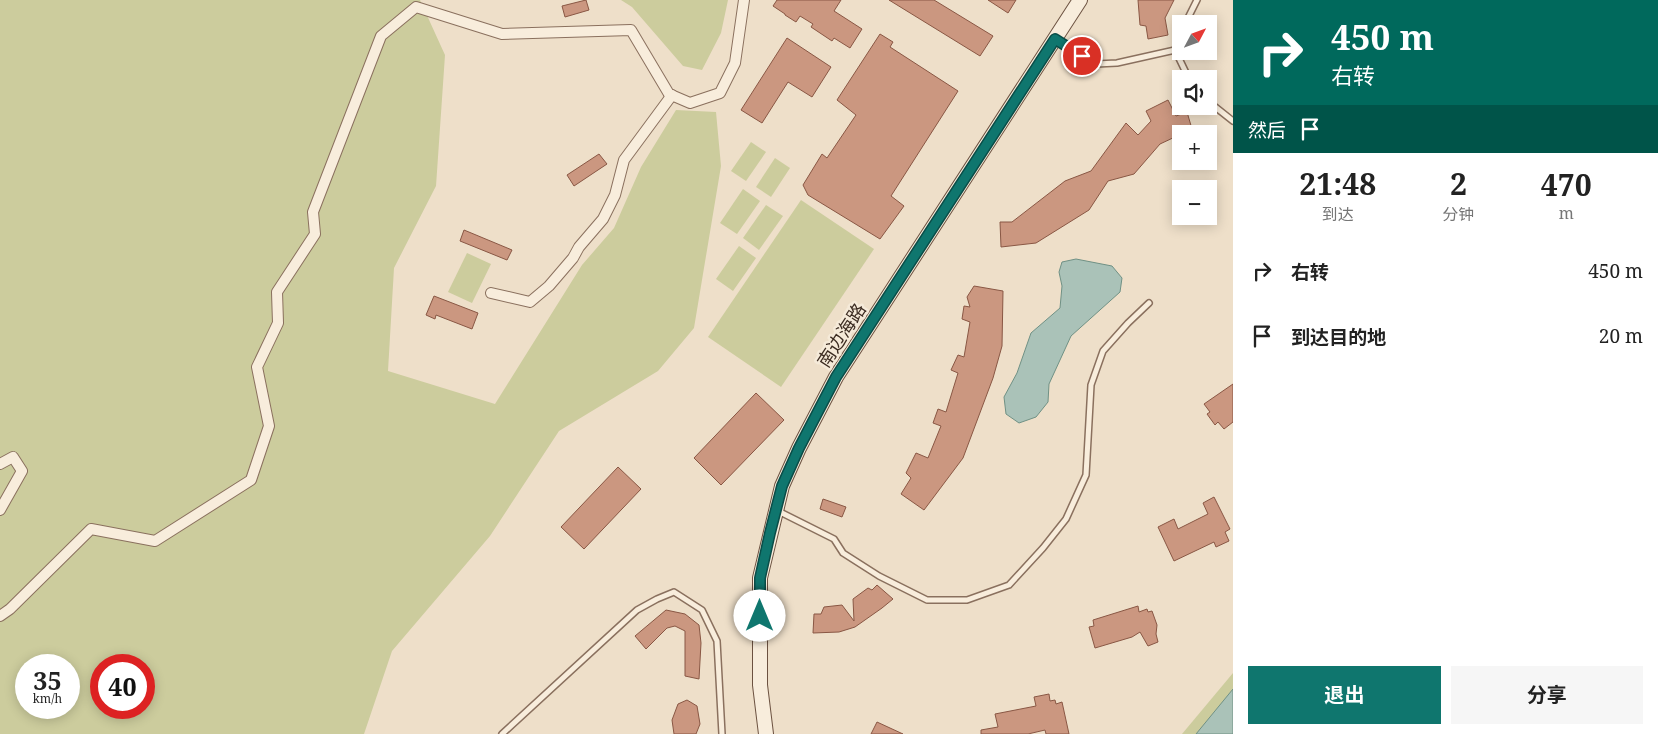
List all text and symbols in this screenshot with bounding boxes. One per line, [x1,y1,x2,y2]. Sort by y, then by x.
text: 450 m [1331,13,1434,60]
north arrow [1172,15,1218,60]
map controls [1172,15,1217,225]
icon: right [1248,20,1313,85]
pin [1061,35,1103,77]
icon: arrive [1068,42,1096,70]
text: 右转 [1331,60,1375,90]
button: sound [1172,70,1217,115]
icon: arrive [1296,115,1324,143]
text: 然后 [1248,117,1286,143]
button: + [1172,125,1217,170]
text: 21:48 [1299,163,1376,204]
text: 2 [1450,163,1467,204]
text: 470 [1541,164,1592,205]
button: − [1172,180,1217,225]
text: m [1559,202,1574,224]
text: 到达 [1322,203,1354,225]
text: 分钟 [1443,203,1475,225]
icon: right [1248,257,1276,285]
text: 450 m [1588,258,1643,284]
text: 右转 [1291,259,1329,285]
street label: 南边海路 [811,298,871,372]
icon: arrive [1248,322,1276,350]
text: 20 m [1599,323,1643,349]
text: 到达目的地 [1291,324,1386,350]
position arrow [733,589,785,641]
speed limit sign: 40 [90,654,155,719]
text: 35 [33,663,62,697]
button: 退出 [1248,666,1441,724]
button: 分享 [1451,666,1643,724]
text: km/h [33,690,62,707]

